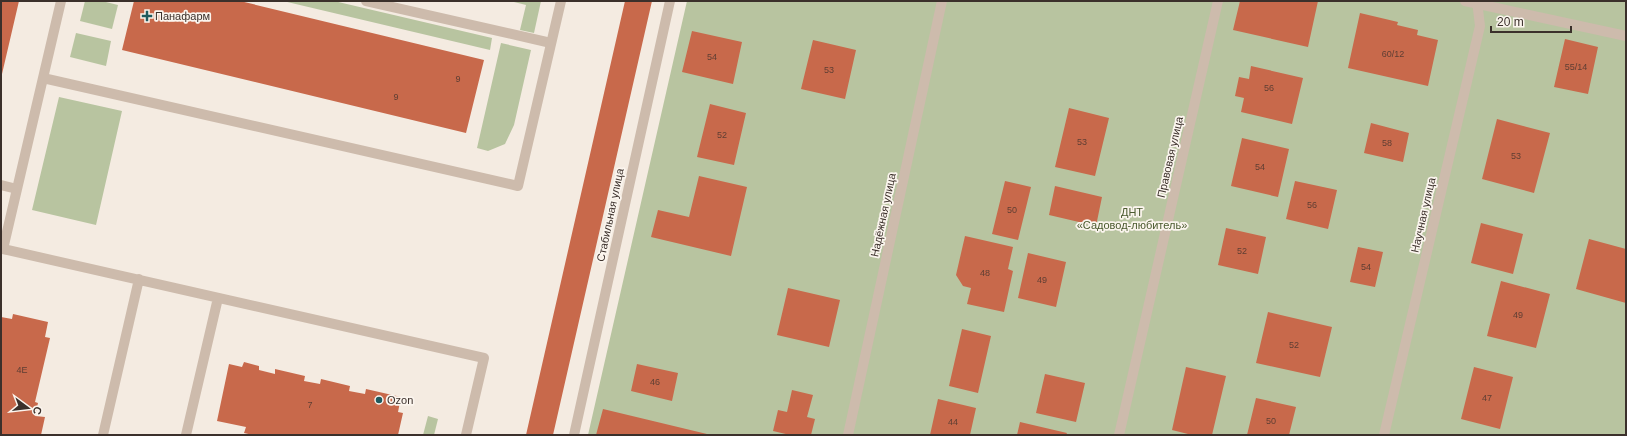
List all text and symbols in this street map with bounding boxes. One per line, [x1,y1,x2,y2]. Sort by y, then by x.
scale bar [1491,8,1571,34]
place label: Панафарм [155,10,210,22]
marker: Панафарм [142,11,152,21]
text: 20 m [1497,15,1524,29]
house number: 60/12 [1382,49,1404,59]
house number: 54 [707,52,717,62]
house number: 55/14 [1565,62,1587,72]
house number: 53 [824,65,834,75]
house number: 9 [455,74,461,84]
house number: 56 [1264,83,1274,93]
house number: 9 [393,92,399,102]
street label: Правовая улица [1155,114,1185,199]
house number: 52 [717,130,727,140]
house number: 53 [1077,137,1087,147]
house number: 58 [1382,138,1392,148]
house number: 53 [1511,151,1521,161]
house number: 54 [1255,162,1265,172]
street label: Стабильная улица [594,166,626,263]
street label: Надёжная улица [868,171,898,258]
street label: Научная улица [1409,175,1438,254]
house number: 56 [1307,200,1317,210]
house number: 50 [1007,205,1017,215]
park label: ДНТ «Садовод-любитель» [1077,206,1187,231]
house number: 52 [1237,246,1247,256]
house number: 54 [1361,262,1371,272]
house number: 48 [980,268,990,278]
house number: 49 [1037,275,1047,285]
house number: 49 [1513,310,1523,320]
house number: 52 [1289,340,1299,350]
house number: 4Е [16,365,28,375]
house number: 46 [650,377,660,387]
north arrow [8,388,48,428]
house number: 47 [1482,393,1492,403]
place label: Ozon [387,394,413,406]
marker: Ozon [374,395,384,405]
house number: 7 [307,400,313,410]
text: С [31,405,44,416]
house number: 50 [1266,416,1276,426]
house number: 44 [948,417,958,427]

